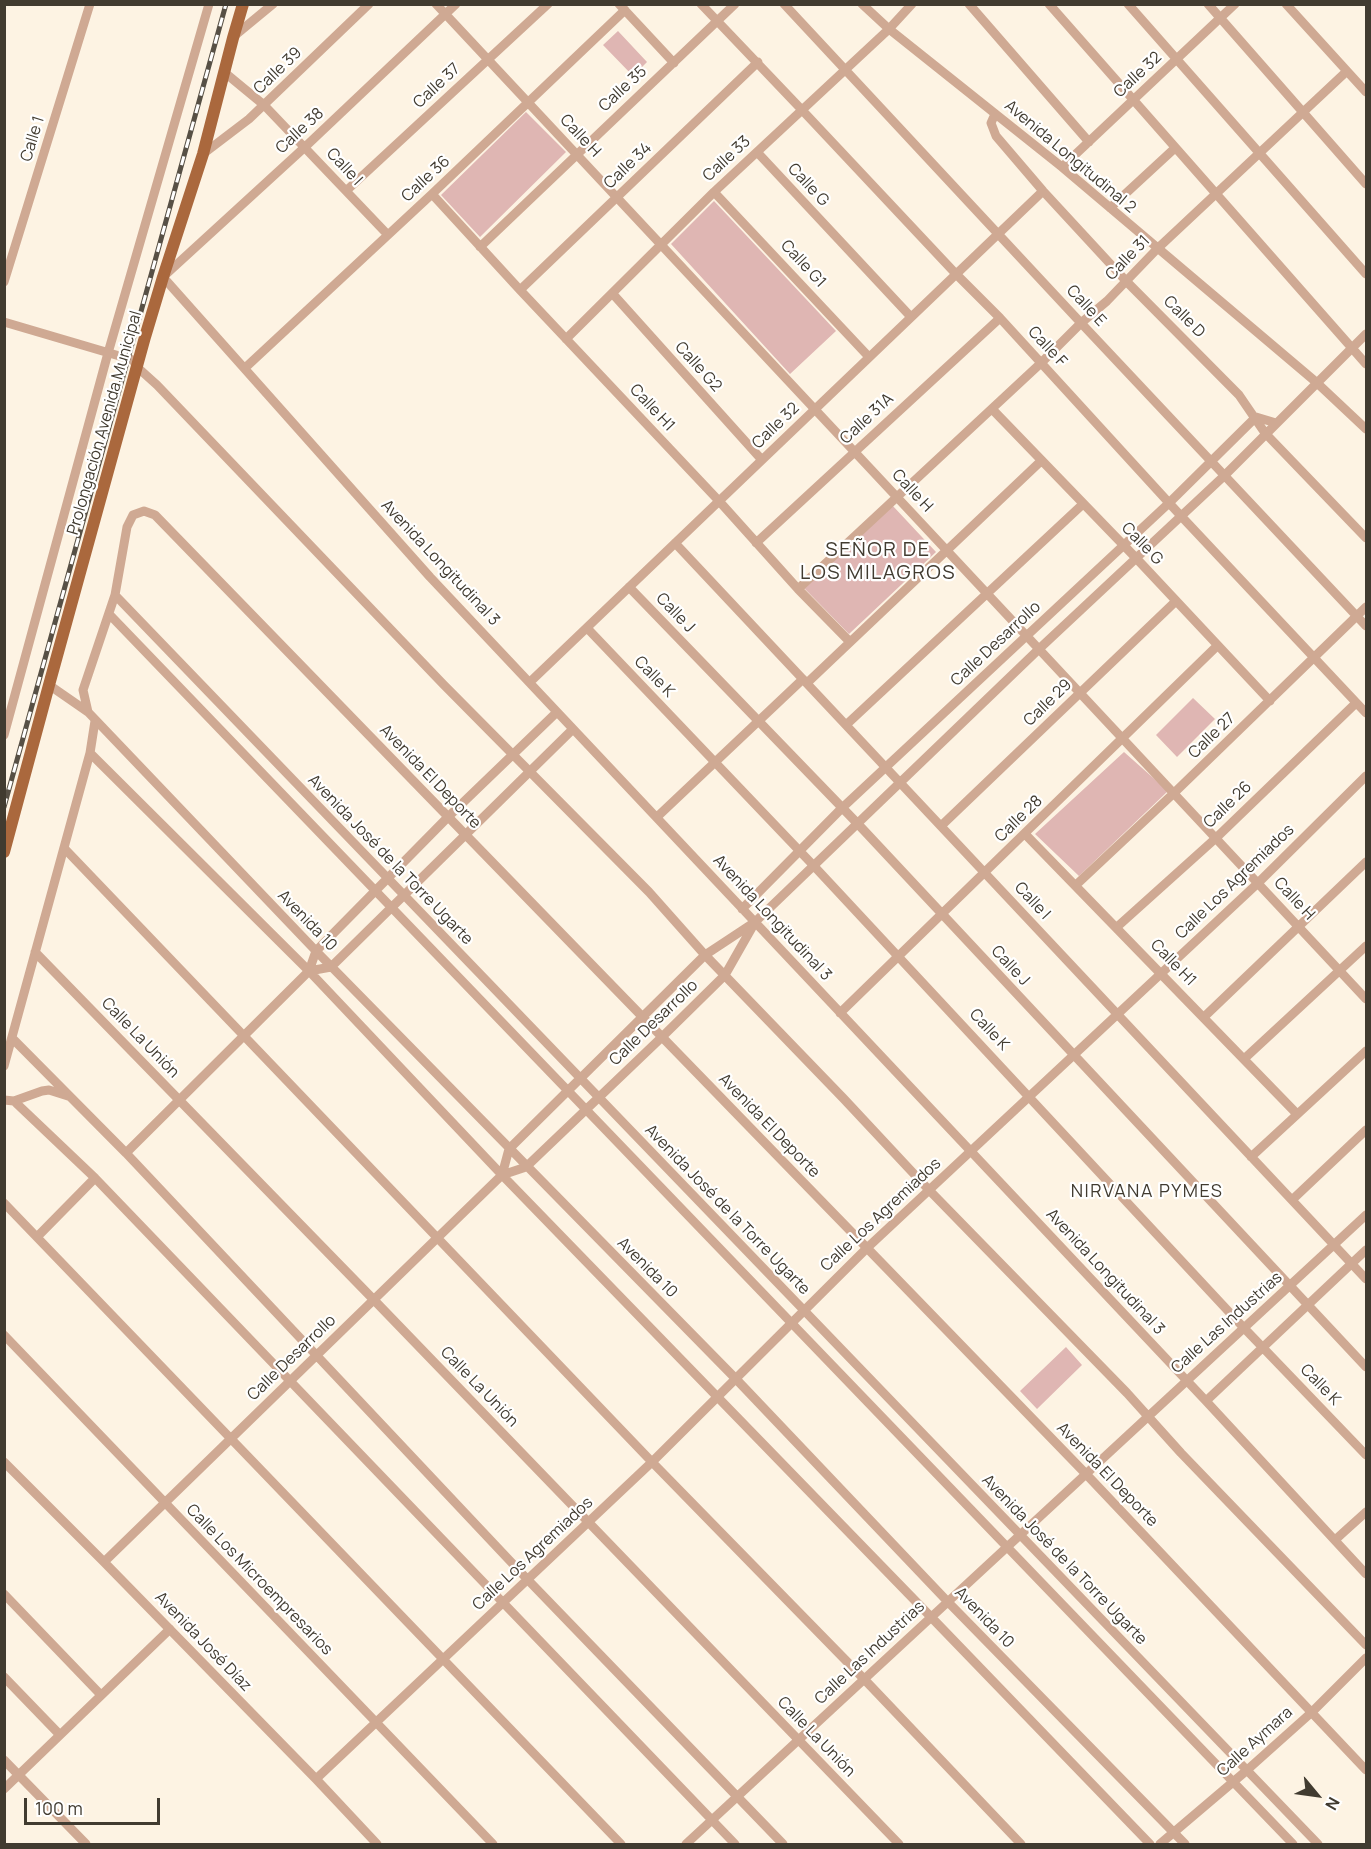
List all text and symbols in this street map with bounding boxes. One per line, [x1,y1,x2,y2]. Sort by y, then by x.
street label: Calle 39 [250,44,306,98]
street label: Calle 32 [1110,48,1166,102]
street label: Calle 37 [410,59,464,113]
street label: Calle 35 [595,62,651,116]
street label: Avenida Longitudinal 2 [1001,97,1139,217]
street label: Calle 38 [272,104,328,158]
street label: Calle H [555,111,605,161]
street label: Calle 1 [17,114,49,164]
street label: Calle 33 [699,132,755,186]
street label: Calle 34 [600,139,656,193]
street label: Calle I [322,144,366,190]
street label: Calle 36 [398,152,454,206]
street label: Calle G [783,160,833,210]
street label: Calle 31 [1102,231,1154,285]
street label: Calle G1 [776,236,830,292]
street label: Calle E [1062,281,1110,331]
street label: Calle D [1159,292,1209,342]
street label: Prolongación Avenida Municipal [64,309,146,537]
street label: Calle F [1023,323,1071,371]
street label: Calle G2 [671,338,725,396]
street label: Calle H1 [625,380,679,436]
street label: Calle 31A [836,390,898,448]
street label: Calle 32 [748,399,804,453]
street label: Calle H [887,466,937,516]
street label: Avenida Longitudinal 3 [377,496,503,630]
street label: Calle G [1117,519,1167,569]
district label: SEÑOR DE LOS MILAGROS [800,538,956,585]
street label: Calle J [652,589,698,637]
street label: Calle Desarrollo [947,598,1045,690]
street label: Calle K [630,652,678,702]
street label: Calle 29 [1020,675,1076,731]
street label: Calle 27 [1185,709,1239,763]
street label: Avenida El Deporte [375,721,485,833]
street label: Avenida José de la Torre Ugarte [303,771,477,949]
street label: Calle 26 [1200,777,1256,833]
street label: Calle 28 [991,792,1047,846]
street label: Calle Los Agremiados [1172,820,1298,944]
street label: Avenida Longitudinal 3 [709,851,835,985]
street label: Calle H [1269,874,1319,924]
street label: Calle I [1010,878,1054,924]
street label: Avenida 10 [273,887,341,955]
street label: Calle H1 [1146,936,1200,990]
street label: Calle J [987,942,1033,990]
street label: Calle Desarrollo [606,976,702,1070]
street label: Calle La Unión [97,994,183,1082]
street label: Calle K [965,1005,1013,1055]
street label: Avenida El Deporte [714,1070,824,1182]
street label: Avenida José de la Torre Ugarte [640,1121,814,1299]
street label: Calle Los Agremiados [817,1154,945,1276]
district label: NIRVANA PYMES [1071,1181,1223,1203]
street label: Avenida Longitudinal 3 [1042,1205,1168,1339]
street label: Avenida 10 [613,1234,681,1302]
street label: Calle Las Industrias [1168,1268,1286,1378]
street label: Calle Desarrollo [244,1311,340,1405]
street label: Calle La Unión [436,1343,522,1431]
street label: Calle K [1296,1360,1344,1410]
street label: Avenida El Deporte [1052,1419,1162,1531]
street label: Avenida José de la Torre Ugarte [977,1471,1151,1649]
street label: Calle Los Agremiados [469,1493,597,1615]
street label: Calle Los Microempresarios [182,1501,336,1659]
street label: Avenida 10 [950,1584,1018,1652]
street label: Avenida José Díaz [151,1588,255,1696]
street label: Calle Las Industrias [811,1597,929,1709]
street label: Calle La Unión [773,1693,859,1781]
street label: Calle Aymara [1213,1703,1297,1781]
north arrow [1287,1765,1347,1825]
scale bar [27,1786,164,1824]
text: N [1320,1793,1345,1814]
text: 100 m [35,1796,83,1820]

